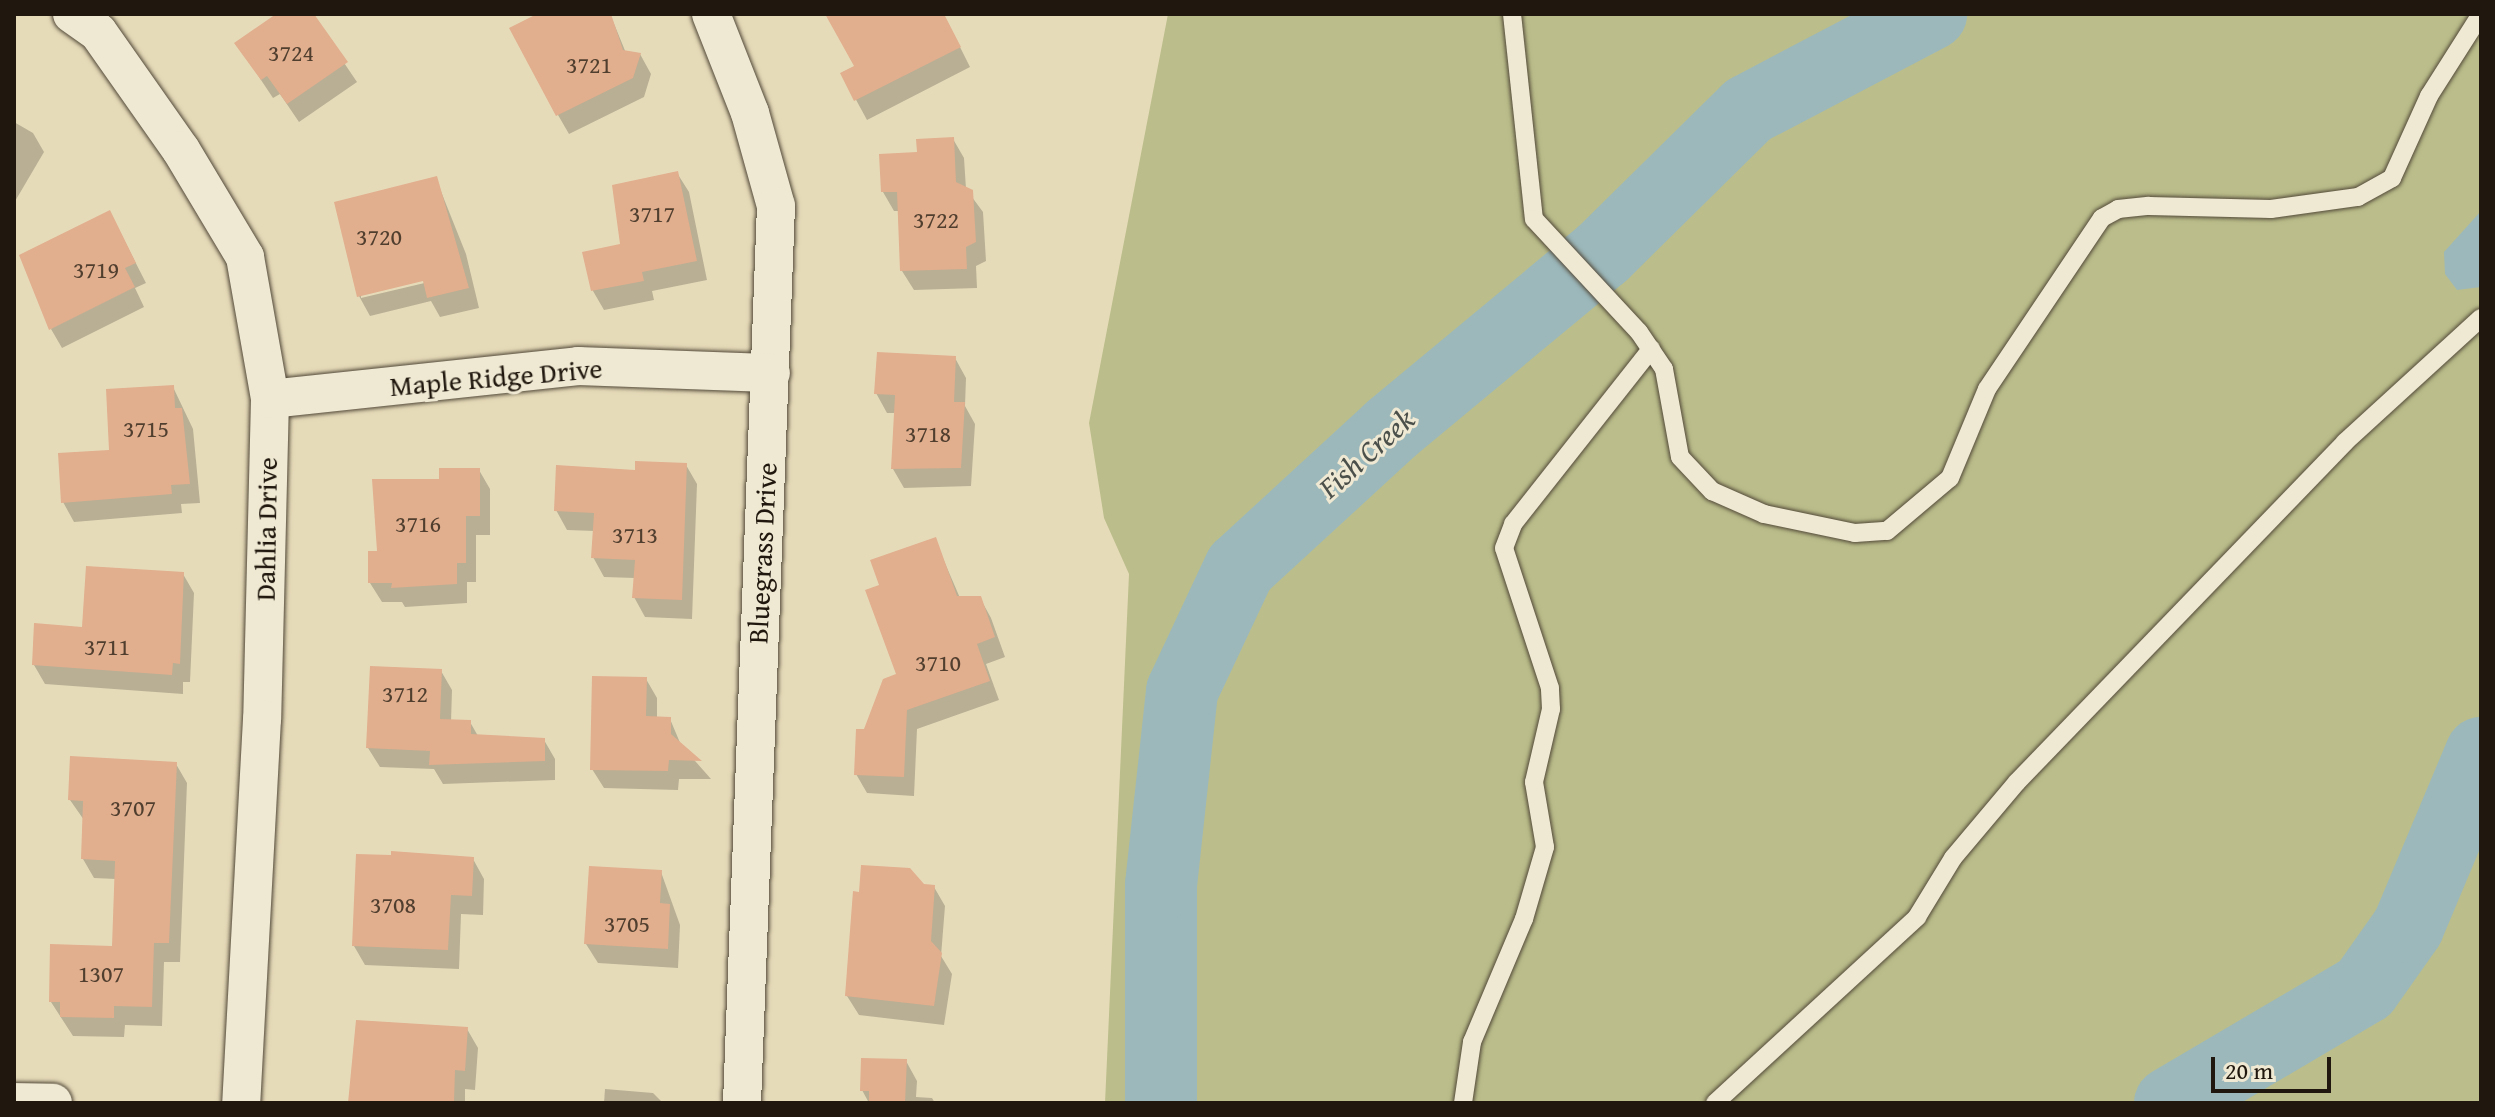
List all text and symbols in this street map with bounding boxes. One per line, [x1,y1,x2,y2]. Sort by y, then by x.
house number: 3724 [268,39,314,67]
house number: 3721 [566,51,612,79]
house number: 3717 [629,200,675,228]
house number: 3722 [913,206,959,234]
house number: 3720 [356,223,402,251]
house number: 3719 [73,256,119,284]
street label: Maple Ridge Drive [388,351,604,403]
water label: Fish Creek [1311,401,1421,505]
house number: 3715 [123,415,169,443]
house number: 3718 [905,420,951,448]
street label: Dahlia Drive [248,457,284,601]
street label: Bluegrass Drive [740,461,784,645]
house number: 3716 [395,510,441,538]
house number: 3713 [612,521,658,549]
house number: 3711 [84,633,130,661]
house number: 3710 [915,649,961,677]
house number: 3712 [382,680,428,708]
house number: 3707 [110,794,156,822]
house number: 3708 [370,891,416,919]
house number: 3705 [604,910,650,938]
house number: 1307 [78,960,124,988]
scale bar [2215,1041,2335,1091]
text: 20 m [2225,1053,2273,1088]

